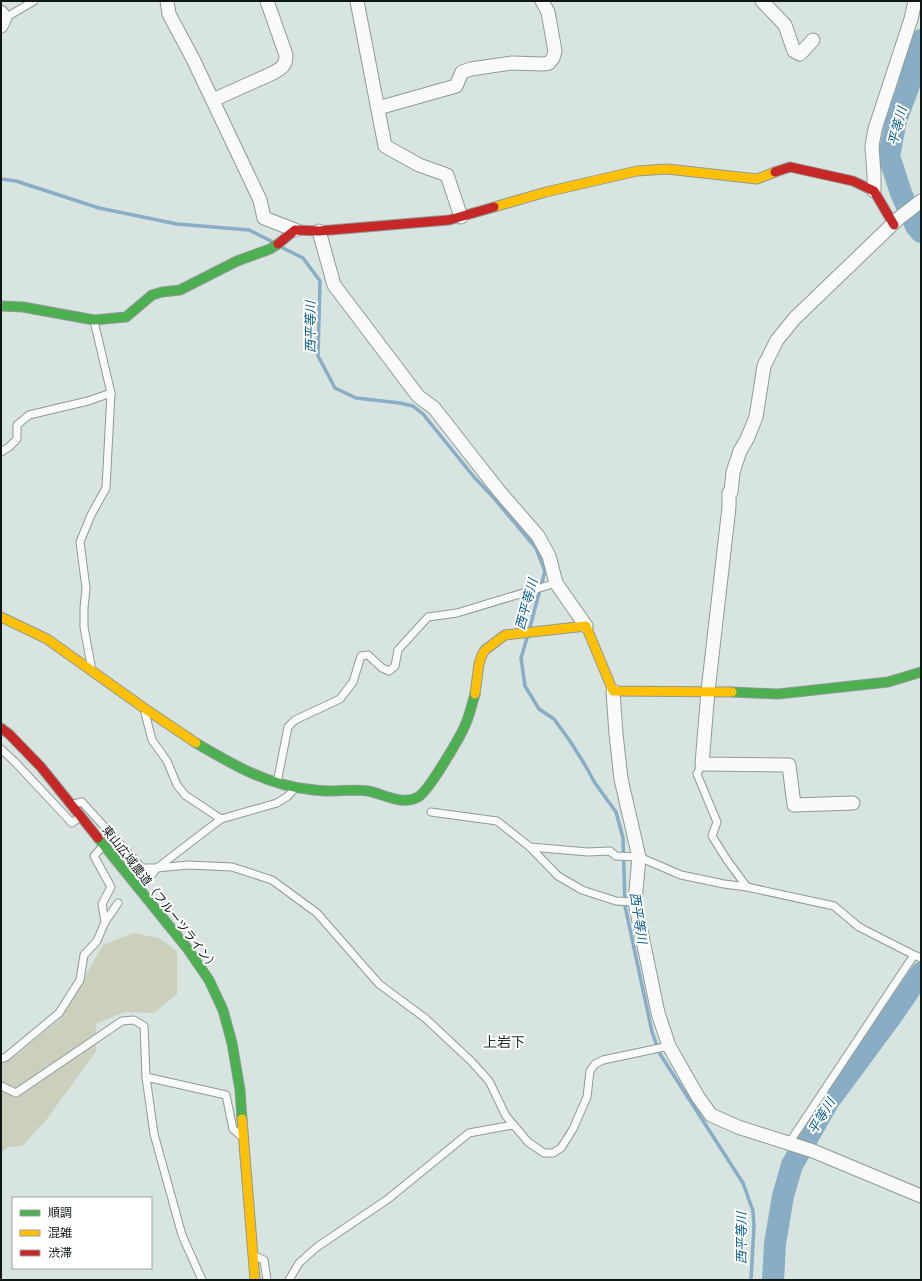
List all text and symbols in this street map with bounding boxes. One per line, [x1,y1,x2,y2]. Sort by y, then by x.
water label: 平等川 [885,103,910,147]
water label: 西平等川 [303,299,318,353]
water label: 西平等川 [513,575,541,631]
street label: 東山広域農道（フルーツライン） [99,823,221,973]
water label: 西平等川 [627,891,650,947]
district label: 上岩下 [483,1034,525,1051]
water label: 平等川 [805,1094,839,1137]
legend [12,1197,152,1269]
text: 順調 [48,1206,72,1220]
water label: 西平等川 [734,1210,749,1264]
text: 混雑 [48,1226,72,1240]
text: 渋滞 [48,1246,72,1260]

